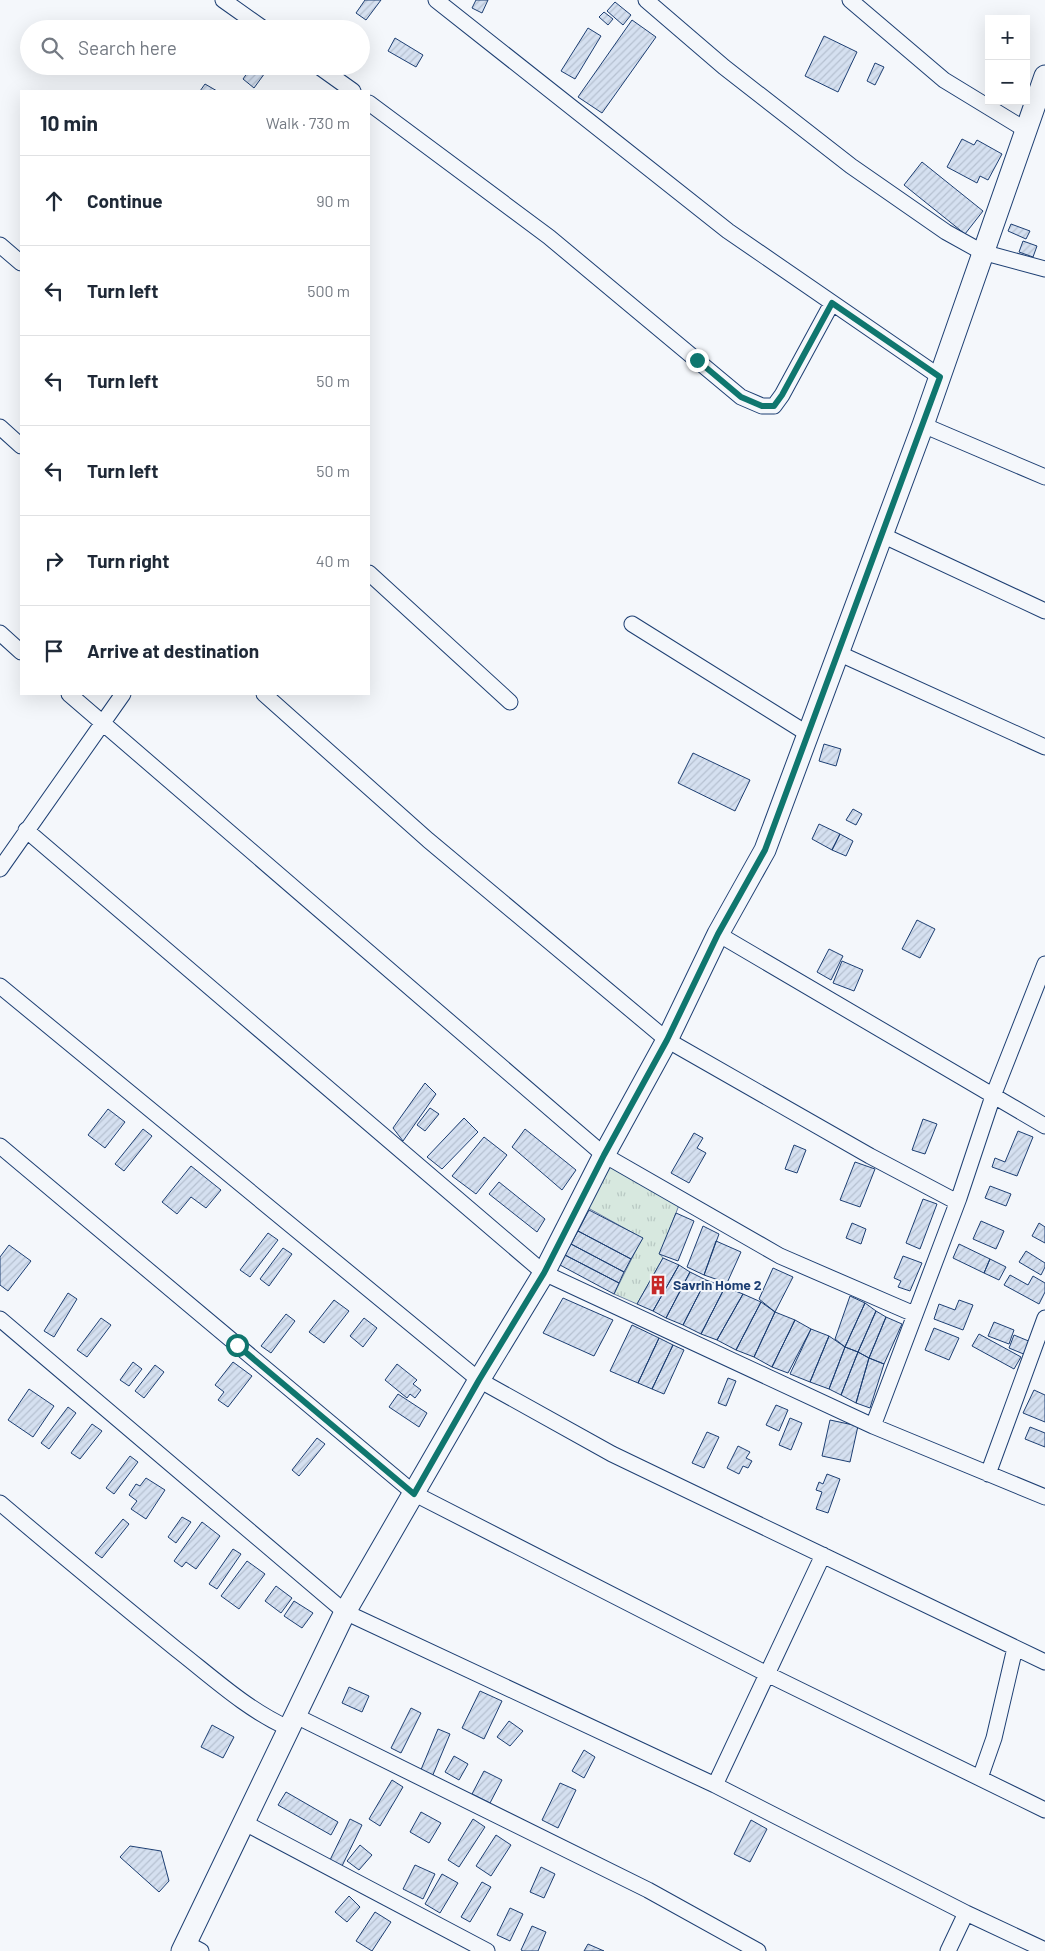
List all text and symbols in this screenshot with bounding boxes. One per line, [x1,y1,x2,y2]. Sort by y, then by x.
map controls [985,15,1030,105]
button: + [985,15,1030,60]
search box [20,20,370,75]
icon: search [38,34,66,62]
text: Search here [78,36,177,59]
button: − [985,60,1030,105]
text: 10 min [40,110,98,135]
text: Walk · 730 m [266,113,350,132]
icon: ahead [40,187,68,215]
text: Continue [87,189,163,212]
text: 90 m [316,191,350,210]
icon: left [40,277,68,305]
text: Turn left [87,279,158,302]
text: 500 m [307,281,350,300]
route end [686,349,709,372]
icon: left [40,367,68,395]
text: Turn left [87,369,158,392]
text: 50 m [316,371,350,390]
icon: left [40,457,68,485]
text: Turn left [87,459,158,482]
text: 50 m [316,461,350,480]
icon: right [40,547,68,575]
text: Turn right [87,549,169,572]
text: 40 m [316,551,350,570]
icon: arrive [40,637,68,665]
text: Arrive at destination [87,639,259,662]
building icon: Savrin Home 2 [647,1274,669,1296]
place label: Savrin Home 2 [673,1276,762,1293]
route start [226,1334,249,1357]

